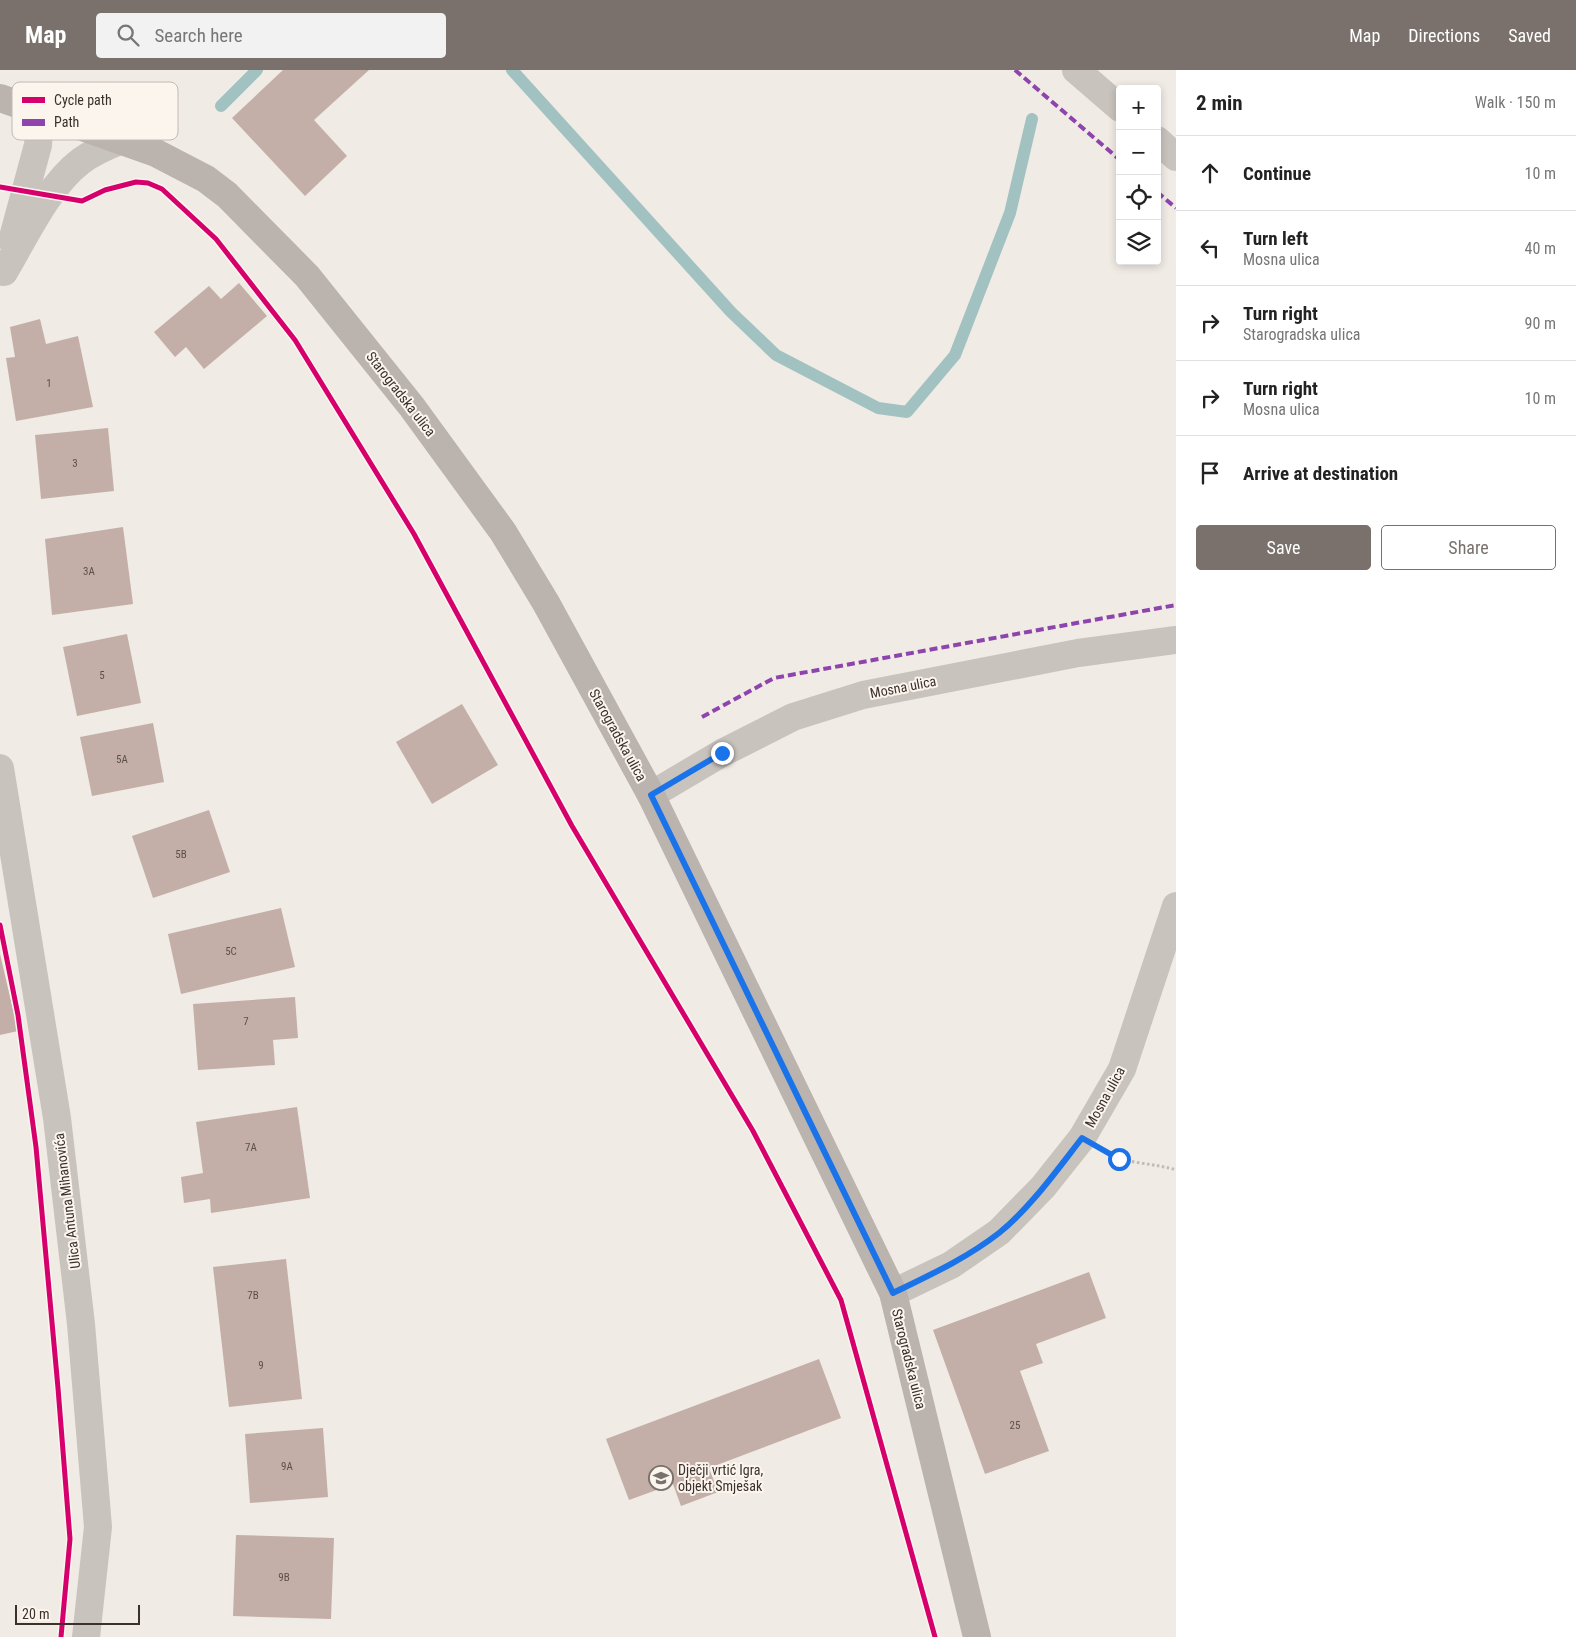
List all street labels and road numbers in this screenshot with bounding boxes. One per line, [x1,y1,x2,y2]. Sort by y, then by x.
street label: Starogradska ulica [363,349,439,439]
street label: Mosna ulica [869,673,937,701]
street label: Starogradska ulica [586,686,650,784]
street label: Mosna ulica [1082,1064,1128,1130]
street label: Ulica Antuna Mihanovića [51,1132,83,1270]
street label: Starogradska ulica [889,1307,929,1411]

